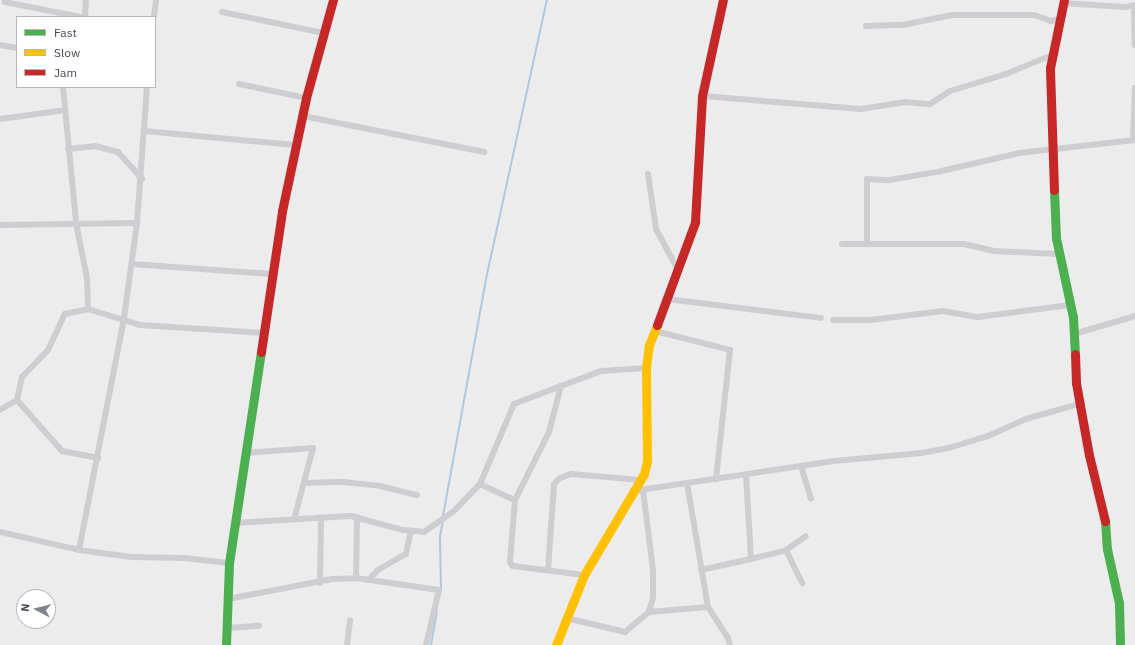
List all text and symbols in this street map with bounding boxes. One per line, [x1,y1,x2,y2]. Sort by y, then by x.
legend [16,16,156,88]
text: Fast [54,25,77,40]
text: Slow [54,45,80,60]
text: Jam [54,65,77,80]
north arrow [16,589,56,629]
text: N [18,603,33,612]

